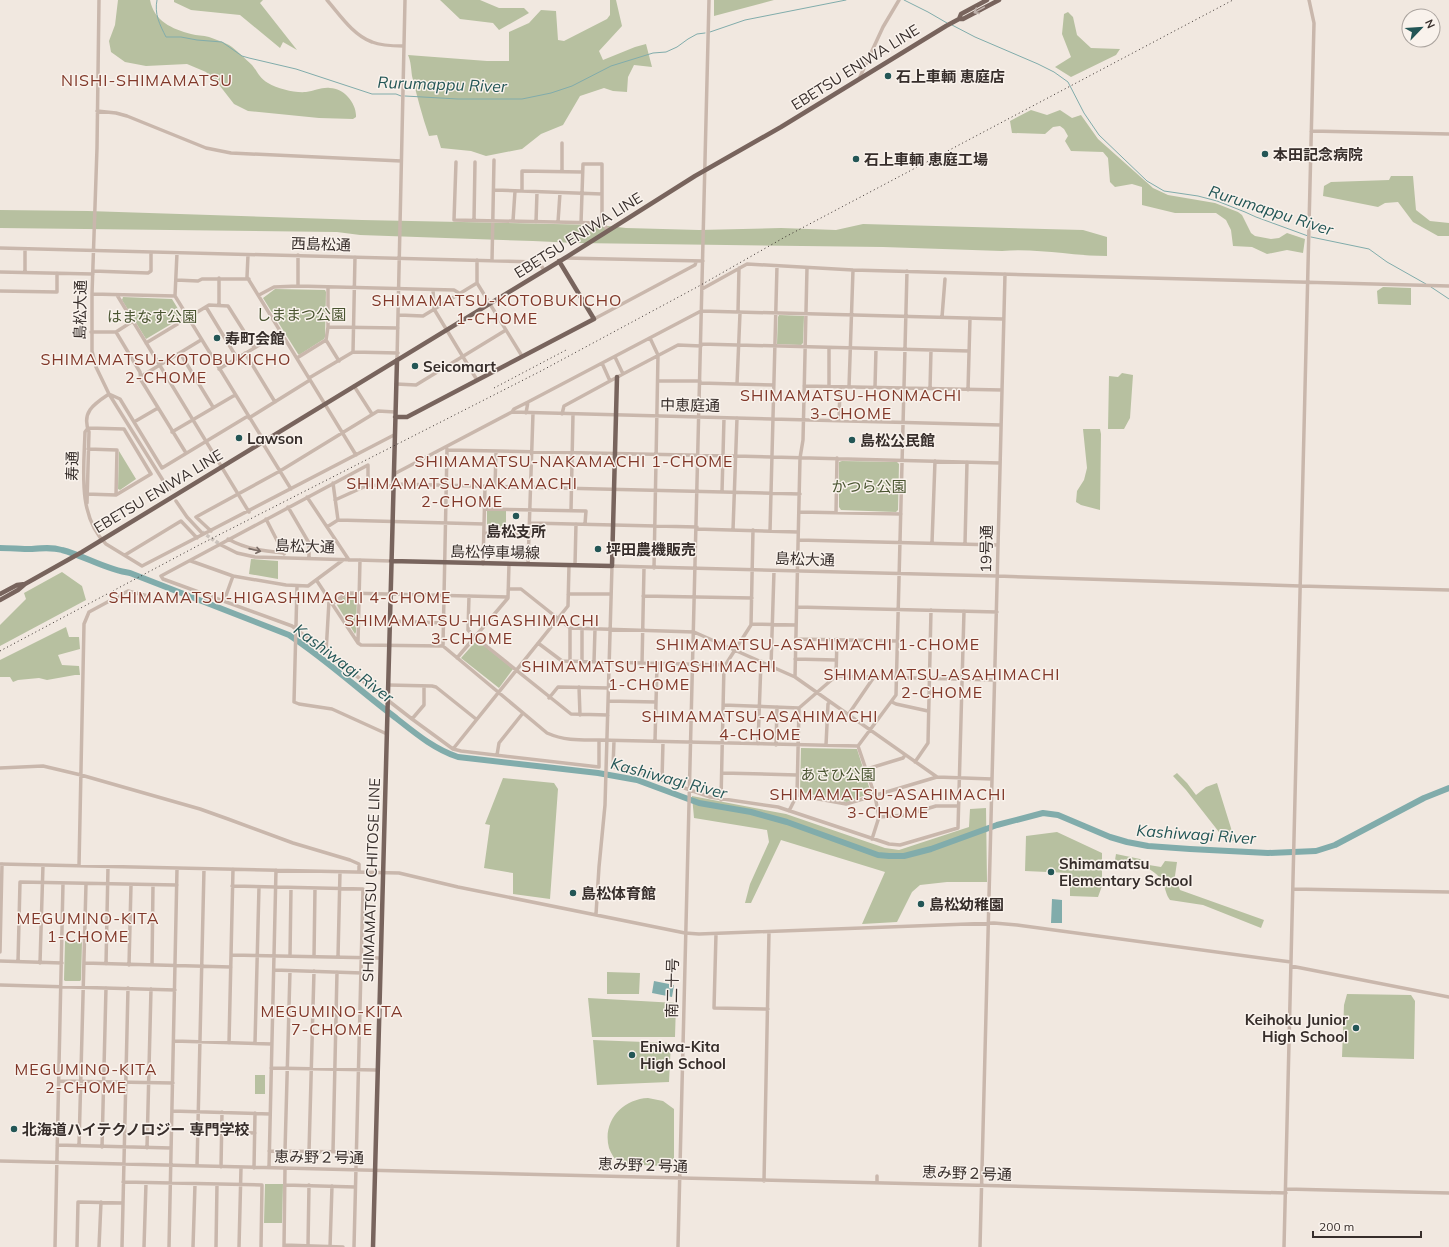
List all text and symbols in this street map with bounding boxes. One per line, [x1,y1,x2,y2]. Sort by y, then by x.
one-way arrow [973,7,985,15]
north arrow [1401,8,1441,48]
text: N [1422,17,1438,30]
street label: EBETSU ENIWA LINE [787,20,923,114]
place label: 石上車輌 恵庭店 [896,67,1005,86]
district label: NISHI-SHIMAMATSU [61,70,233,90]
marker: 石上車輌 恵庭店 [883,71,893,81]
water label: Rurumappu River [377,72,508,96]
place label: 本田記念病院 [1273,145,1363,164]
marker: 本田記念病院 [1260,149,1270,159]
place label: 石上車輌 恵庭工場 [864,150,988,169]
marker: 石上車輌 恵庭工場 [851,154,861,164]
water label: Rurumappu River [1206,180,1337,240]
street label: EBETSU ENIWA LINE [510,188,646,282]
street label: 西島松通 [291,233,351,255]
street label: 島松大通 [70,280,90,340]
district label: SHIMAMATSU-KOTOBUKICHO 1-CHOME [372,290,622,328]
park label: しままつ公園 [256,305,346,324]
park label: はまなす公園 [107,307,197,326]
place label: 寿町会館 [225,329,285,348]
marker: 寿町会館 [212,333,222,343]
district label: SHIMAMATSU-KOTOBUKICHO 2-CHOME [41,349,291,387]
place label: Seicomart [423,357,496,376]
marker: Seicomart [410,361,420,371]
district label: SHIMAMATSU-HONMACHI 3-CHOME [740,385,962,423]
street label: 中恵庭通 [660,395,720,415]
place label: Lawson [247,429,303,448]
place label: 島松公民館 [860,431,935,450]
marker: Lawson [234,433,244,443]
marker: 島松公民館 [847,435,857,445]
street label: EBETSU ENIWA LINE [90,445,226,537]
street label: 寿通 [62,451,82,481]
district label: SHIMAMATSU-NAKAMACHI 1-CHOME [414,451,734,471]
district label: SHIMAMATSU-NAKAMACHI 2-CHOME [346,473,578,511]
park label: かつら公園 [831,477,907,496]
marker: 島松支所 [511,511,521,521]
place label: 島松支所 [486,522,546,541]
street label: 19号通 [976,525,996,573]
street label: 島松大通 [275,535,335,557]
place label: 坪田農機販売 [606,540,696,559]
street label: 島松停車場線 [450,542,540,562]
marker: 坪田農機販売 [593,544,603,554]
one-way arrow [248,546,261,554]
street label: 島松大通 [775,548,835,570]
district label: SHIMAMATSU-HIGASHIMACHI 4-CHOME [109,587,451,607]
district label: SHIMAMATSU-HIGASHIMACHI 3-CHOME [344,610,600,648]
water label: Kashiwagi River [290,619,399,708]
district label: SHIMAMATSU-ASAHIMACHI 1-CHOME [656,634,980,654]
district label: SHIMAMATSU-HIGASHIMACHI 1-CHOME [521,656,777,694]
district label: SHIMAMATSU-ASAHIMACHI 2-CHOME [824,664,1060,702]
district label: SHIMAMATSU-ASAHIMACHI 4-CHOME [642,706,878,744]
water label: Kashiwagi River [609,753,731,803]
park label: あさひ公園 [800,765,876,784]
street label: SHIMAMATSU CHITOSE LINE [358,778,384,982]
district label: SHIMAMATSU-ASAHIMACHI 3-CHOME [770,784,1006,822]
water label: Kashiwagi River [1136,820,1258,848]
place label: Shimamatsu Elementary School [1059,854,1192,890]
marker: Shimamatsu Elementary School [1046,867,1056,877]
place label: 島松体育館 [581,884,656,903]
marker: 島松体育館 [568,888,578,898]
place label: 島松幼稚園 [929,895,1004,914]
marker: 島松幼稚園 [916,899,926,909]
district label: MEGUMINO-KITA 1-CHOME [17,908,159,946]
street label: 南二十号 [662,958,682,1018]
district label: MEGUMINO-KITA 7-CHOME [261,1001,403,1039]
place label: Keihoku Junior High School [1245,1010,1348,1046]
marker: Keihoku Junior High School [1351,1023,1361,1033]
place label: Eniwa-Kita High School [640,1037,726,1073]
marker: Eniwa-Kita High School [627,1050,637,1060]
district label: MEGUMINO-KITA 2-CHOME [15,1059,157,1097]
place label: 北海道ハイテクノロジー 専門学校 [22,1120,250,1139]
marker: 北海道ハイテクノロジー 専門学校 [9,1124,19,1134]
street label: 恵み野２号通 [274,1147,364,1167]
street label: 恵み野２号通 [598,1154,688,1176]
street label: 恵み野２号通 [922,1162,1012,1184]
scale bar [1313,1213,1421,1239]
text: 200 m [1319,1219,1354,1234]

